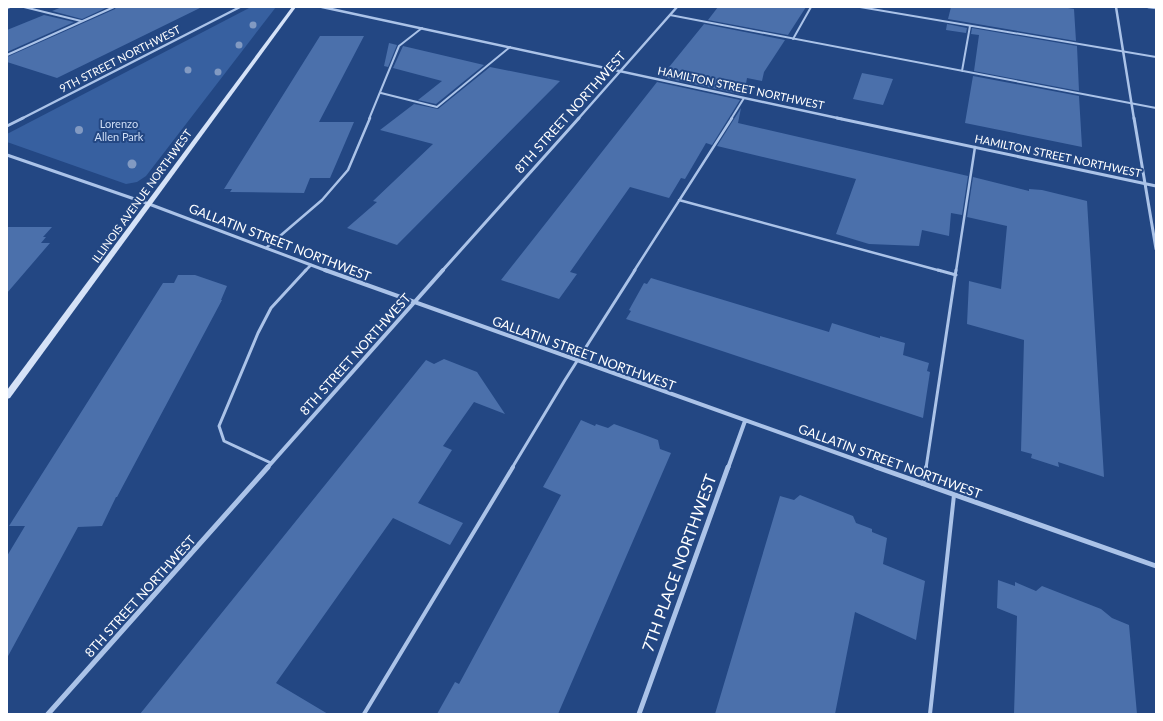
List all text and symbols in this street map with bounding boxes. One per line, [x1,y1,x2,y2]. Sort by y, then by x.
street label: 9TH STREET NORTHWEST [57,22,183,95]
street label: 8TH STREET NORTHWEST [511,48,629,176]
street label: HAMILTON STREET NORTHWEST [657,63,826,112]
park label: Lorenzo Allen Park [95,117,144,143]
street label: ILLINOIS AVENUE NORTHWEST [89,126,195,265]
street label: HAMILTON STREET NORTHWEST [974,131,1143,180]
street label: GALLATIN STREET NORTHWEST [187,200,374,284]
street label: 8TH STREET NORTHWEST [296,290,414,418]
street label: GALLATIN STREET NORTHWEST [490,312,678,394]
street label: GALLATIN STREET NORTHWEST [796,420,984,502]
street label: 7TH PLACE NORTHWEST [638,471,720,654]
street label: 8TH STREET NORTHWEST [81,532,199,660]

